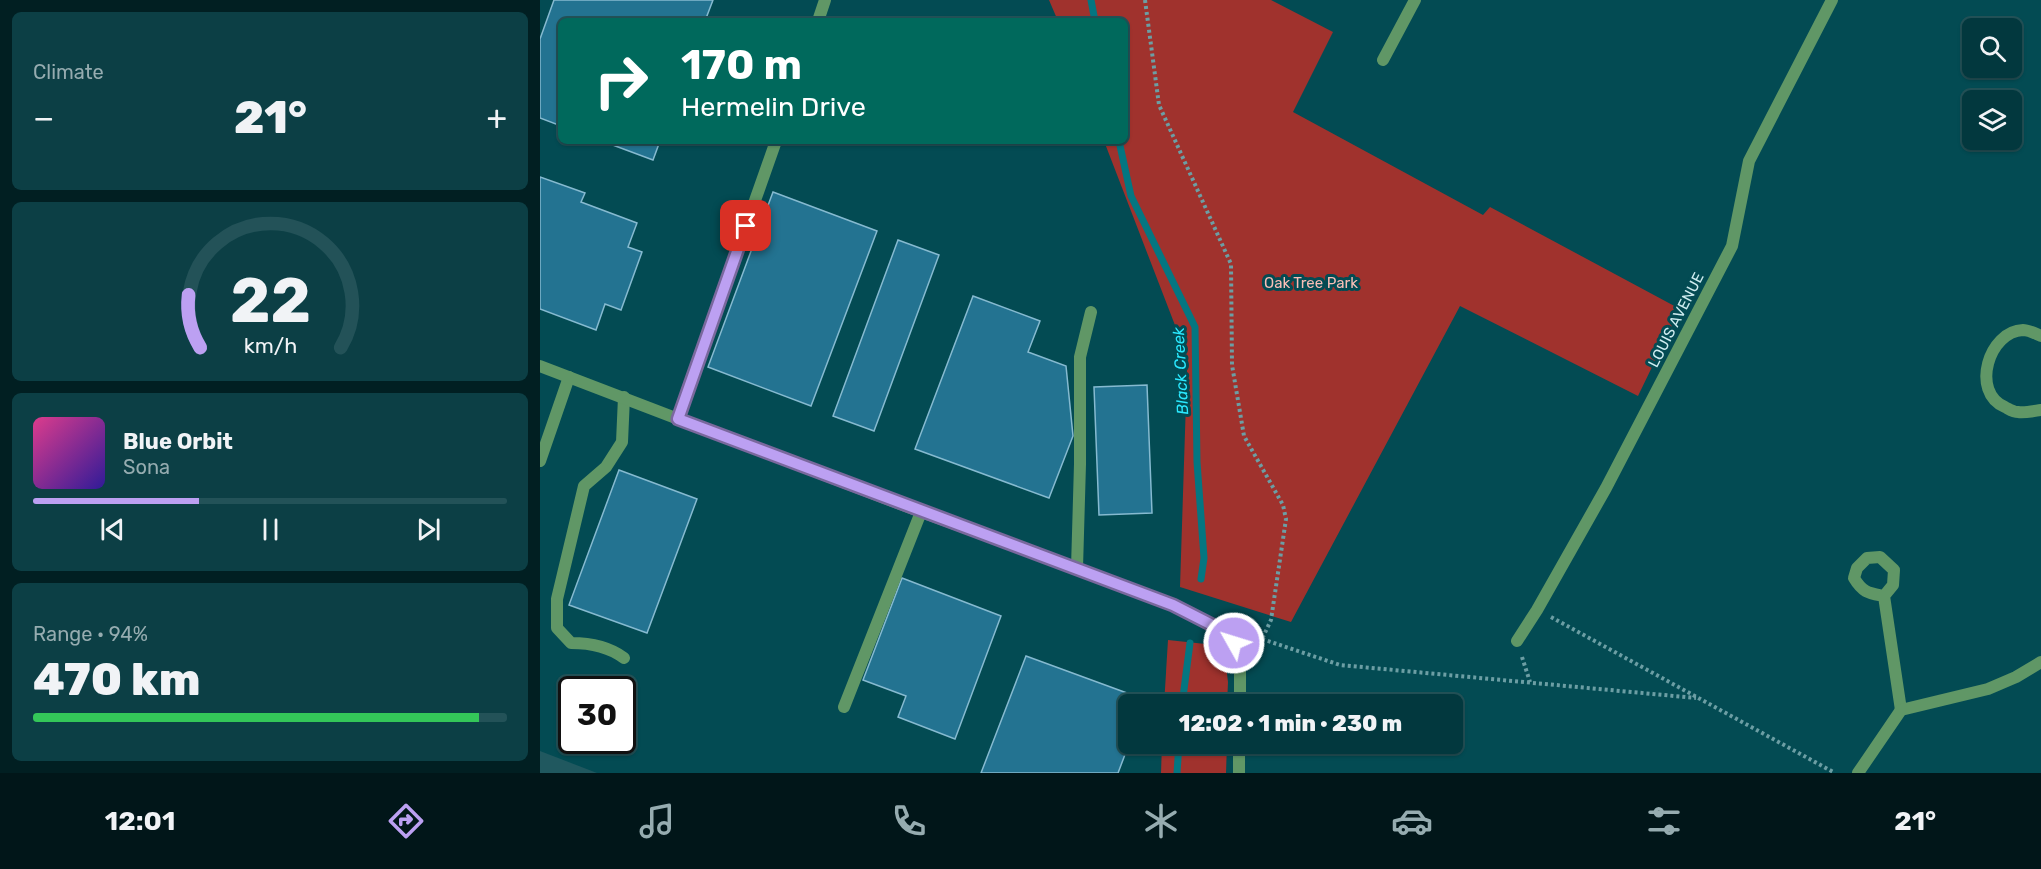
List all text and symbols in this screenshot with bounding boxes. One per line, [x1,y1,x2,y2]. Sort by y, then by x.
map controls [1962,18,2022,150]
button: search [1962,18,2022,78]
text: 170 m [681,40,802,90]
icon: right [582,42,660,120]
text: Climate [33,60,104,84]
button: layers [1962,90,2022,150]
text: 21° [234,91,307,144]
text: Hermelin Drive [681,91,866,123]
text: − [33,98,54,137]
text: + [486,98,507,137]
pin [720,200,771,251]
icon: arrive [729,209,762,242]
text: 22 [229,265,311,339]
street label: LOUIS AVENUE [1644,270,1708,370]
park label: Oak Tree Park [1264,274,1358,292]
water label: Black Creek [1169,326,1192,415]
text: km/h [243,334,297,359]
text: Blue Orbit [123,428,233,455]
text: Sona [123,455,170,479]
icon: previous [96,513,129,546]
icon: pause [254,513,287,546]
icon: next [412,513,445,546]
position arrow [1202,611,1266,675]
text: Range · 94% [33,622,148,646]
text: 470 km [33,653,200,706]
speed limit sign: 30 [558,676,636,754]
text: 12:02 · 1 min · 230 m [1179,710,1402,737]
icon: directions [385,800,427,842]
icon: music [636,800,678,842]
icon: phone [888,800,930,842]
icon: climate [1140,800,1182,842]
icon: car [1391,800,1433,842]
icon: filters [1643,800,1685,842]
text: 12:01 [105,805,175,837]
text: 21° [1894,805,1936,837]

